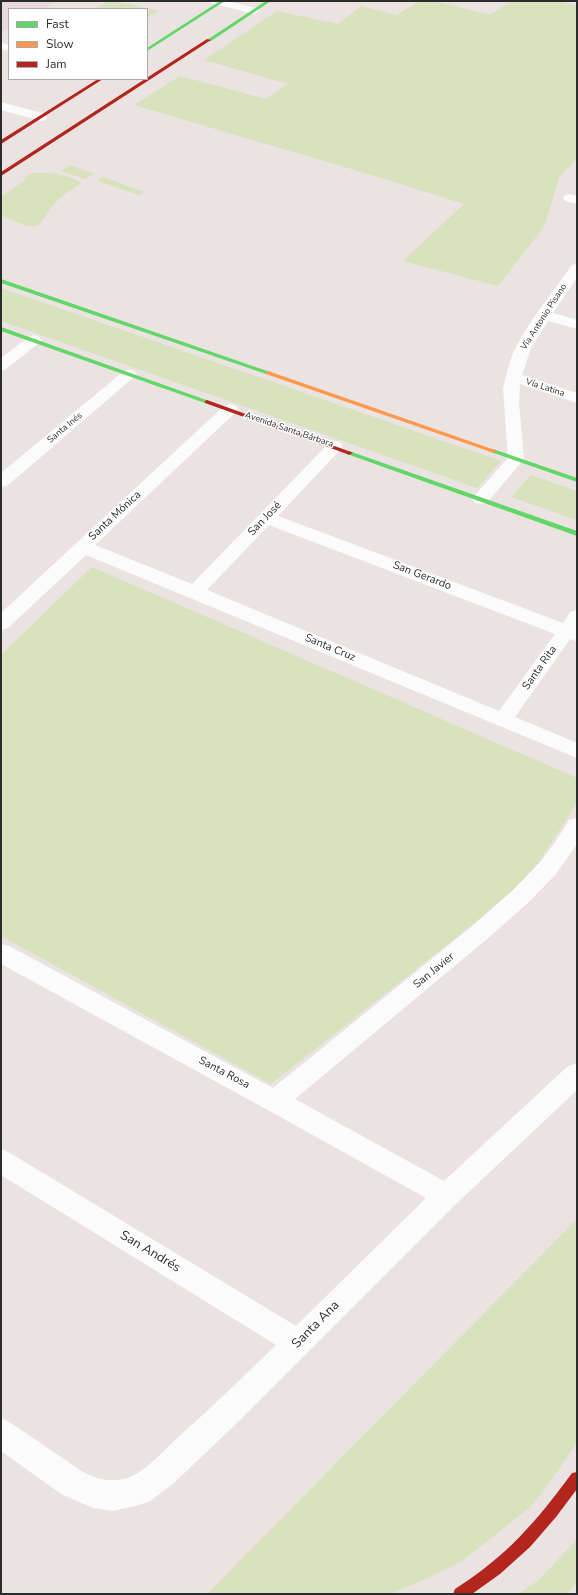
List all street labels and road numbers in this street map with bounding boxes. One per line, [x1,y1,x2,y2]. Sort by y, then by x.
street label: Vía Antonio Pisano [519,282,569,352]
street label: Vía Latina [524,377,566,399]
street label: Santa Inés [45,410,85,446]
street label: Avenida Santa Bárbara [243,410,335,450]
street label: Santa Mónica [86,488,144,544]
street label: San José [245,499,285,539]
street label: San Gerardo [391,559,453,593]
street label: Santa Cruz [303,631,357,665]
street label: Santa Rita [520,643,560,693]
street label: San Javier [411,950,457,992]
street label: Santa Rosa [196,1054,252,1092]
street label: San Andrés [117,1228,183,1276]
street label: Santa Ana [289,1298,343,1352]

